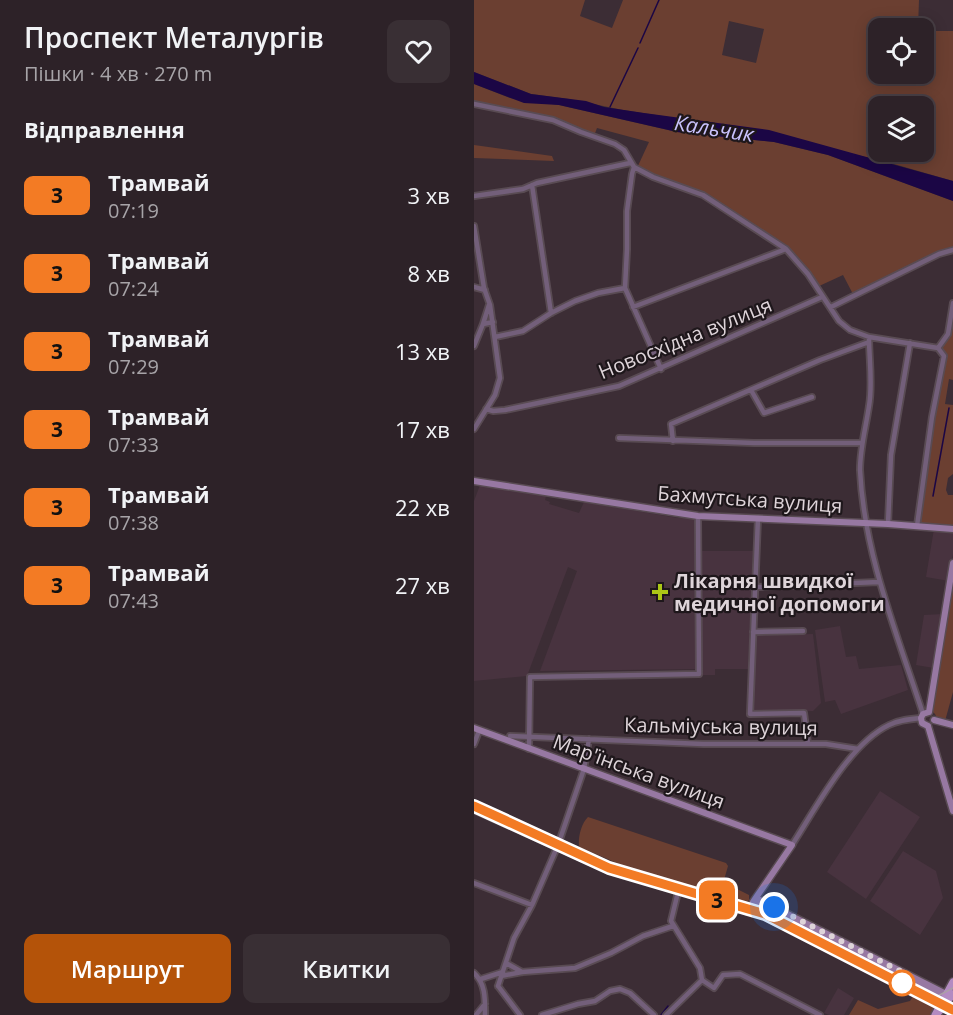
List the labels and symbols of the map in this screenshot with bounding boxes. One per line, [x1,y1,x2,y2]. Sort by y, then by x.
water label: Кальчик [672,108,757,148]
street label: Новосхідна вулиця [594,291,776,385]
street label: Бахмутська вулиця [657,479,843,519]
place label: Лікарня швидкої медичної допомоги [674,567,885,617]
marker: Лікарня швидкої медичної допомоги [651,583,669,601]
street label: Кальміуська вулиця [624,711,818,741]
street label: Мар'їнська вулиця [549,727,729,815]
line badge: 3 [698,880,736,920]
your location [759,892,789,922]
unlabelled marker [889,970,915,996]

